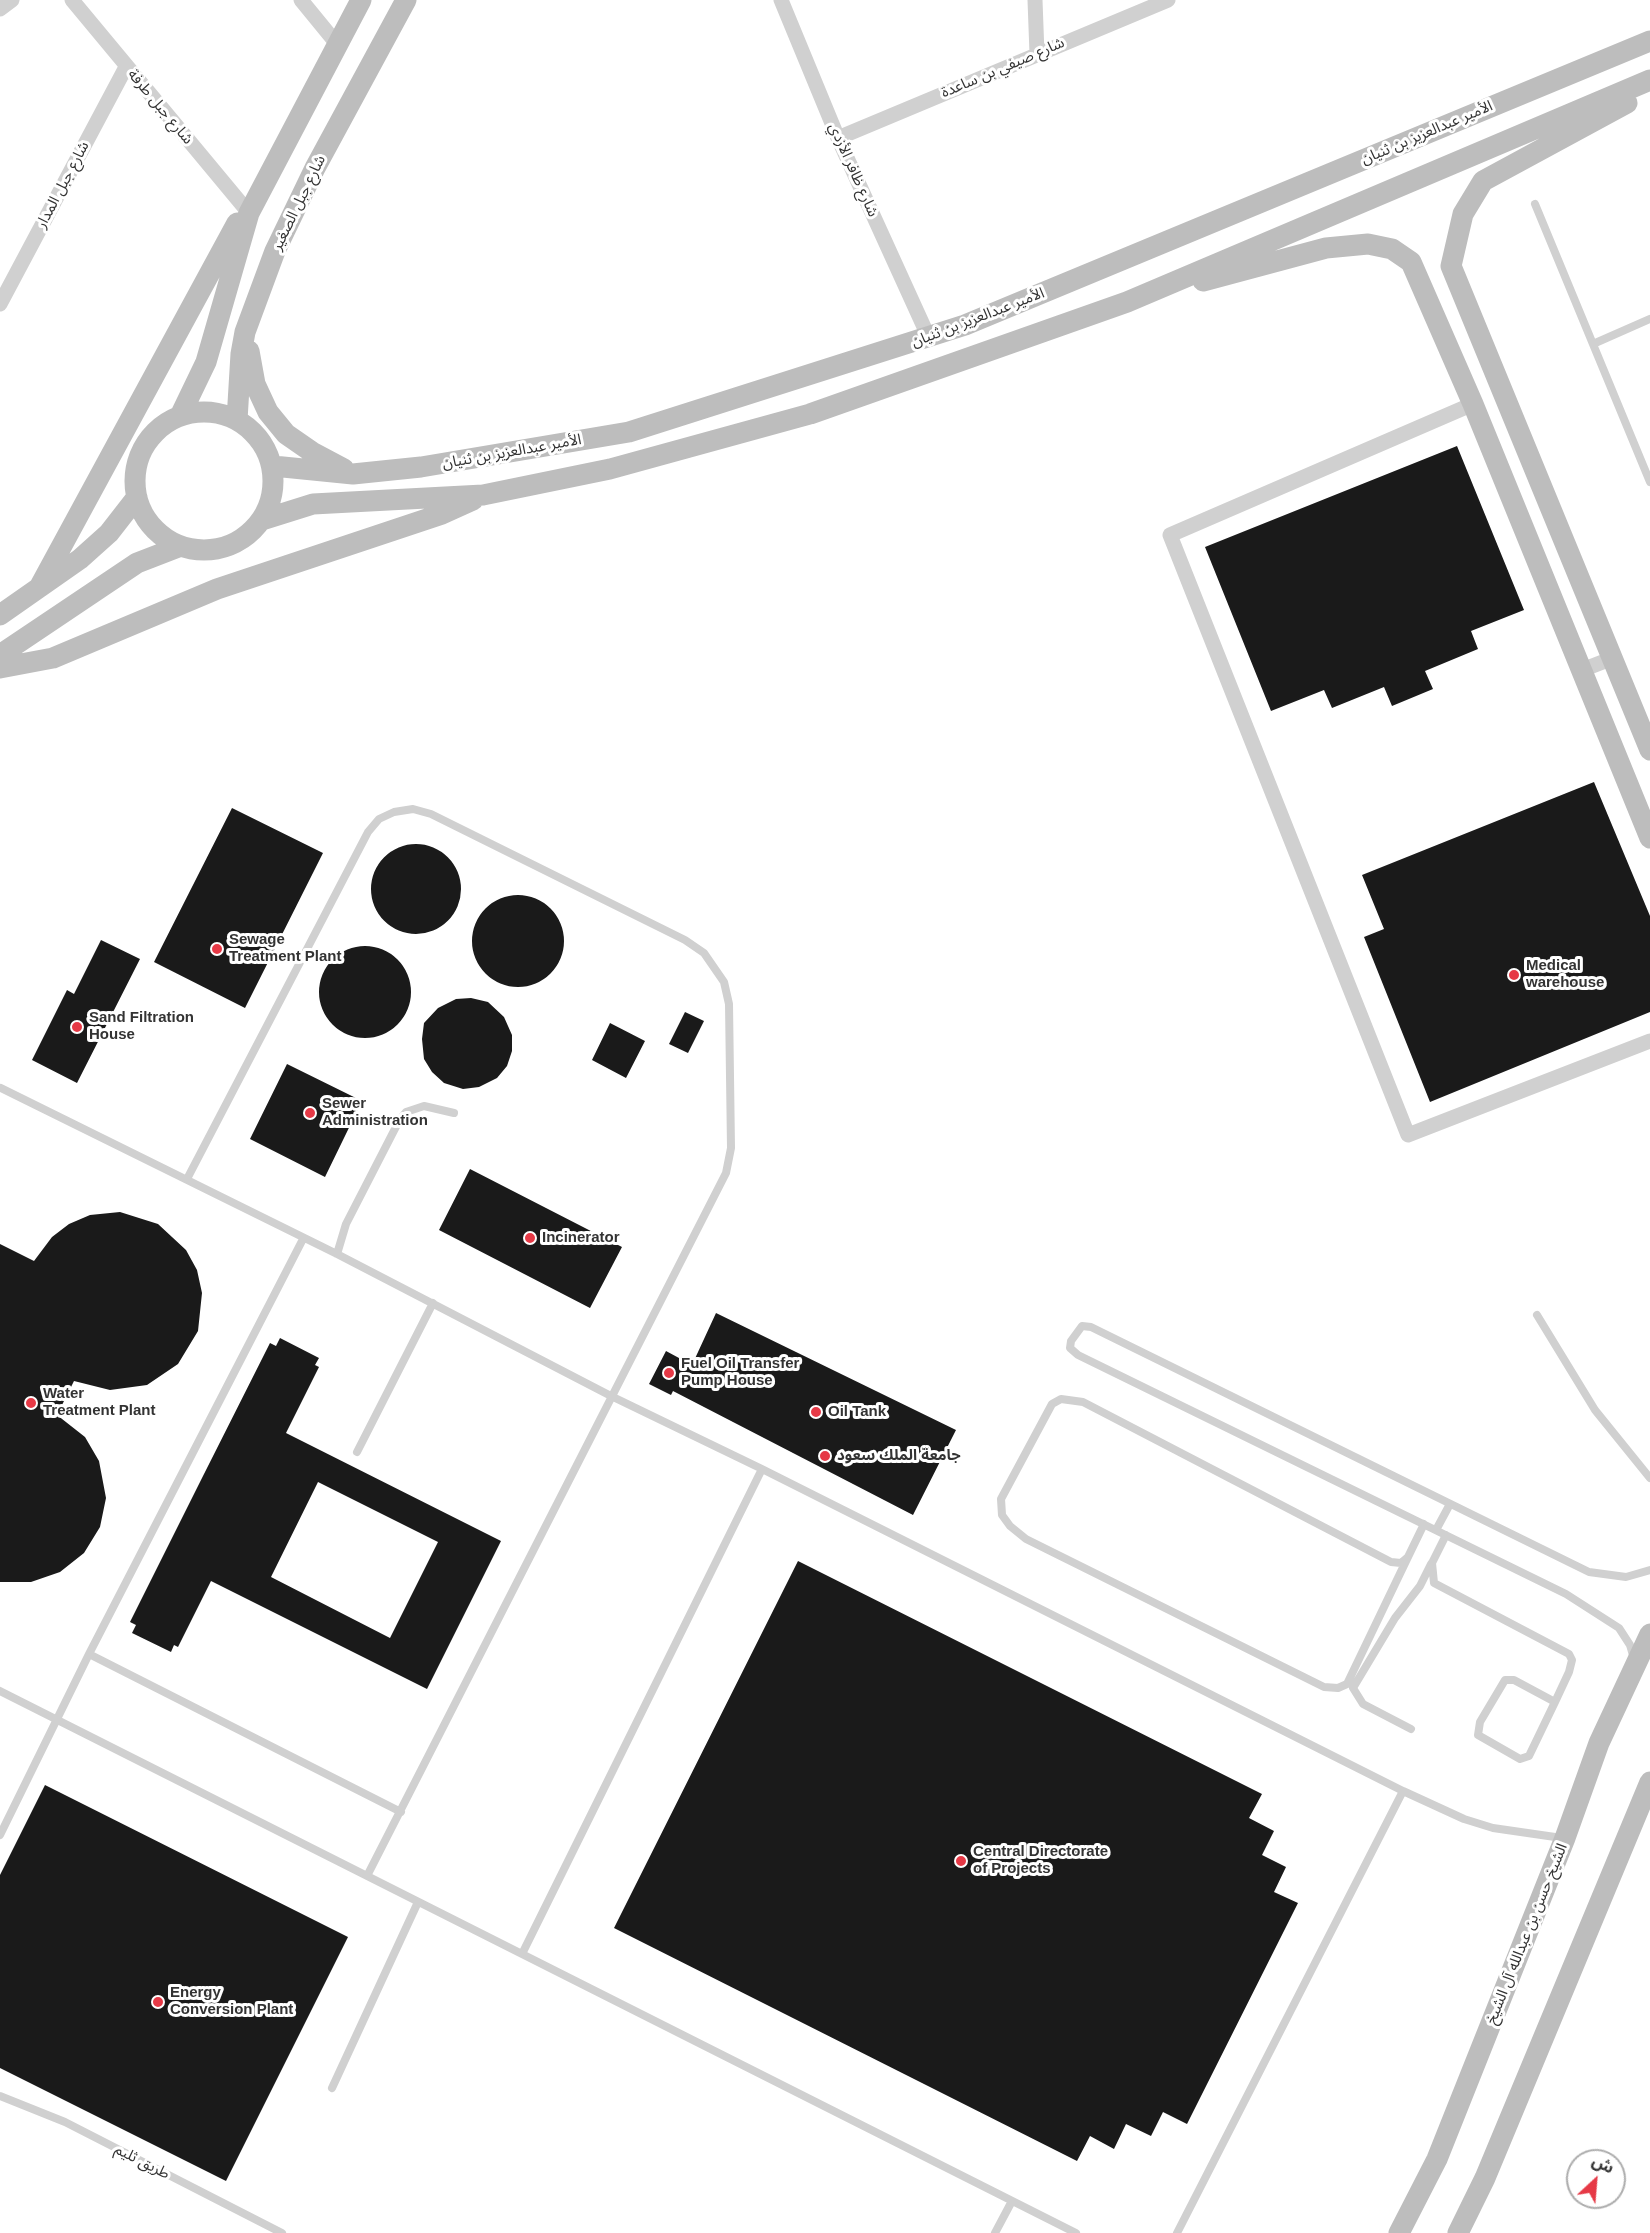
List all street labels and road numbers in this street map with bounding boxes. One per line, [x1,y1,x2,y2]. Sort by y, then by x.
street label: شارع صيفي بن ساعدة [939,34,1067,102]
street label: شارع جبل طرفة [123,66,197,148]
street label: الأمير عبدالعزيز بن ثنيان [1359,97,1495,169]
street label: شارع ظافر الأزدي [824,120,882,220]
street label: شارع جبل المدار [33,139,93,231]
street label: شارع جبل الصغير [268,153,330,253]
street label: الأمير عبدالعزيز بن ثنيان [909,284,1047,352]
street label: الأمير عبدالعزيز بن ثنيان [441,431,583,473]
street label: الشيخ حسن بن عبدالله آل الشيخ [1482,1841,1572,2027]
street label: طريق ثليم [111,2140,173,2184]

